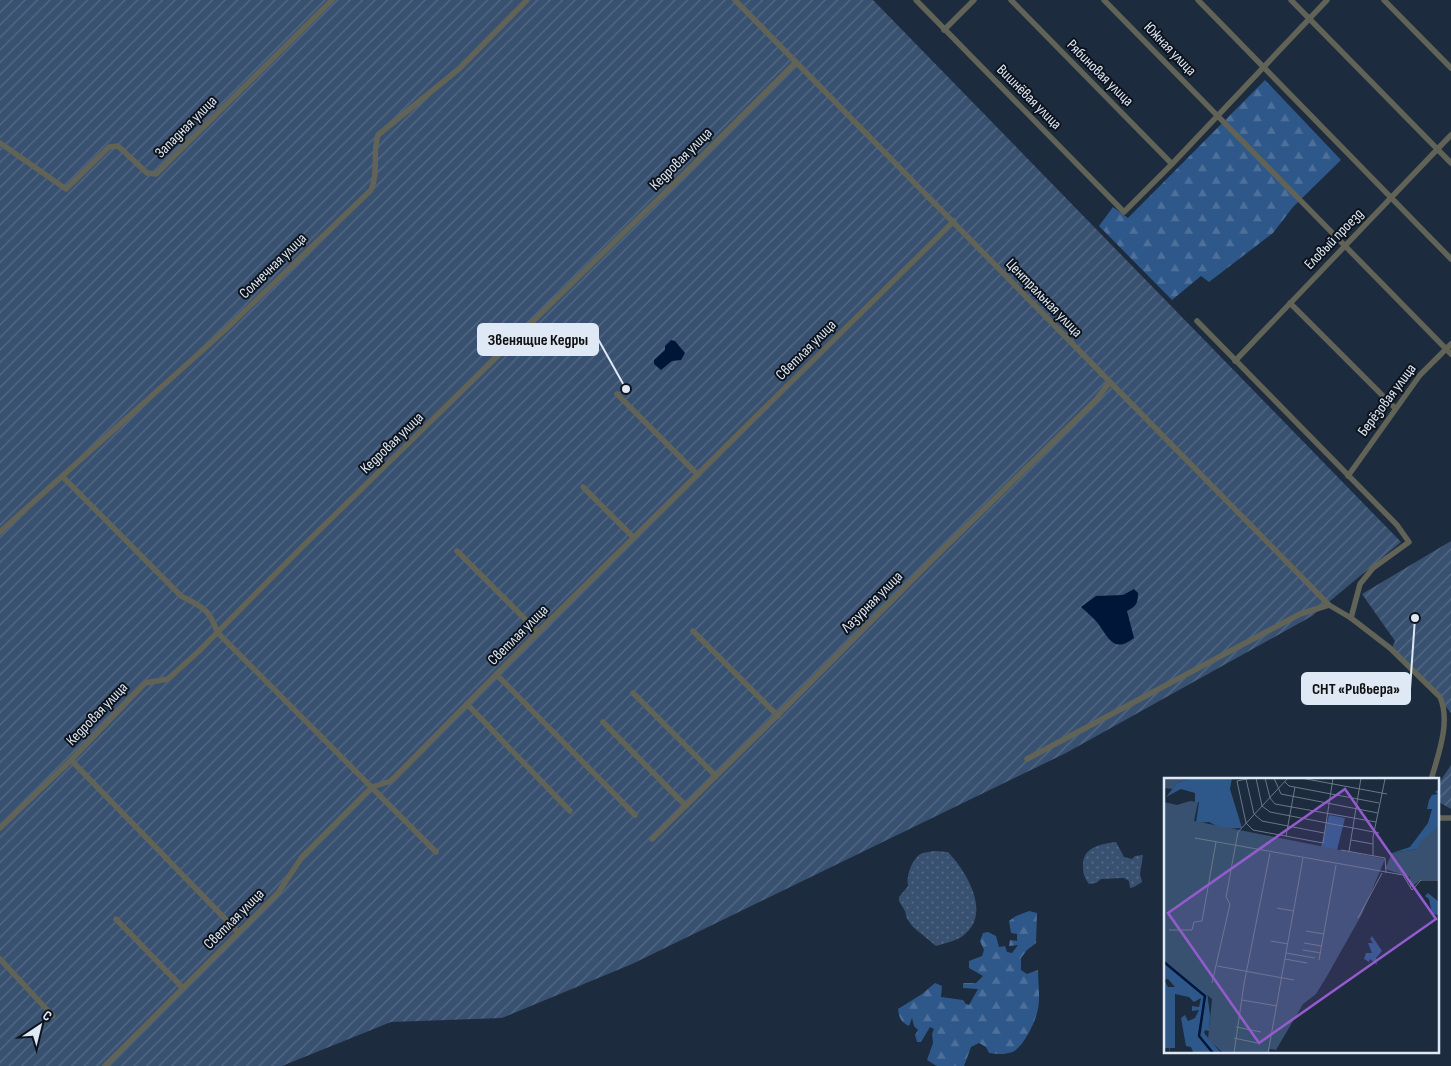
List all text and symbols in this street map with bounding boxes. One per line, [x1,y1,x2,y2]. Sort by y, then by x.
street label: Южная улица [1140,18,1200,80]
street label: Рябиновая улица [1063,36,1138,111]
street label: Вишнёвая улица [992,60,1066,134]
street label: Западная улица [151,92,221,162]
street label: Кедровая улица [646,124,716,194]
street label: Еловый проезд [1300,204,1368,274]
street label: Солнечная улица [235,229,311,303]
street label: Центральная улица [1002,255,1086,341]
street label: Светлая улица [772,316,840,384]
callout: Звенящие Кедры [478,324,598,355]
text: Звенящие Кедры [488,331,588,350]
street label: Берёзовая улица [1354,360,1421,440]
street label: Кедровая улица [356,408,428,478]
street label: Лазурная улица [837,567,907,637]
street label: Светлая улица [484,601,552,669]
callout: СНТ «Ривьера» [1302,673,1410,704]
street label: Кедровая улица [62,678,132,750]
text: СНТ «Ривьера» [1312,680,1400,699]
inset map [1164,778,1438,1054]
street label: Светлая улица [200,885,268,953]
north arrow [15,1001,65,1051]
text: С [39,1007,55,1025]

